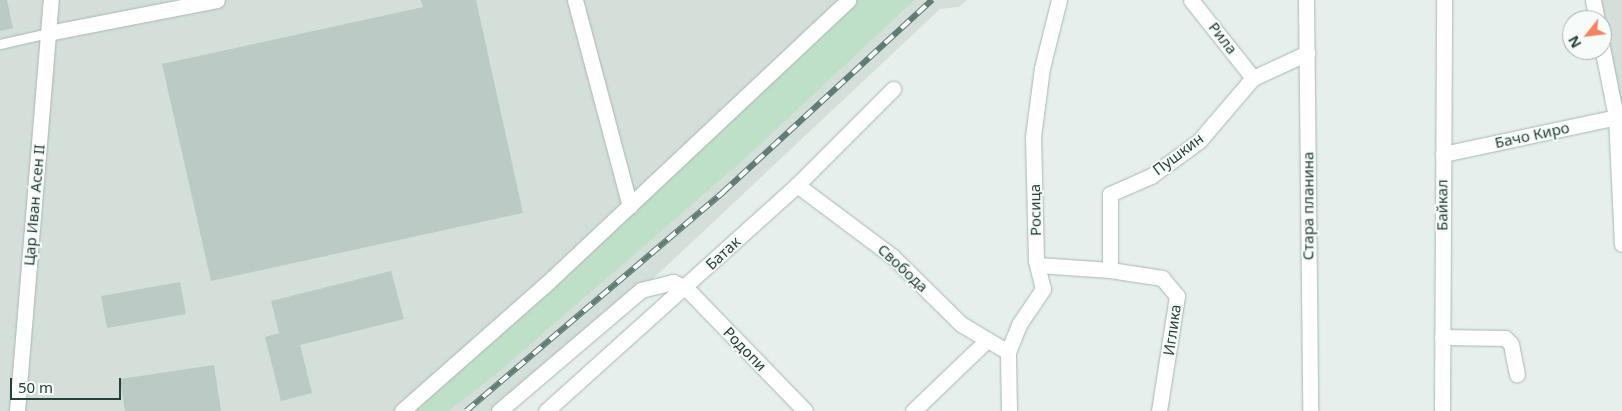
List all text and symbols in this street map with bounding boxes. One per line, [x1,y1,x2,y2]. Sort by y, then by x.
north arrow [1562,10,1612,60]
street label: Рила [1205,18,1241,58]
text: N [1563,32,1585,52]
street label: Бачо Киро [1493,118,1571,152]
street label: Пушкин [1149,129,1207,179]
street label: Цар Иван Асен II [20,143,48,267]
street label: Стара планина [1299,152,1317,260]
street label: Байкал [1433,179,1451,231]
street label: Росица [1026,184,1044,236]
street label: Батак [702,233,744,273]
street label: Свобода [874,240,932,296]
street label: Иглика [1159,303,1185,357]
street label: Родопи [720,323,770,375]
scale bar [12,368,124,400]
text: 50 m [18,377,53,397]

